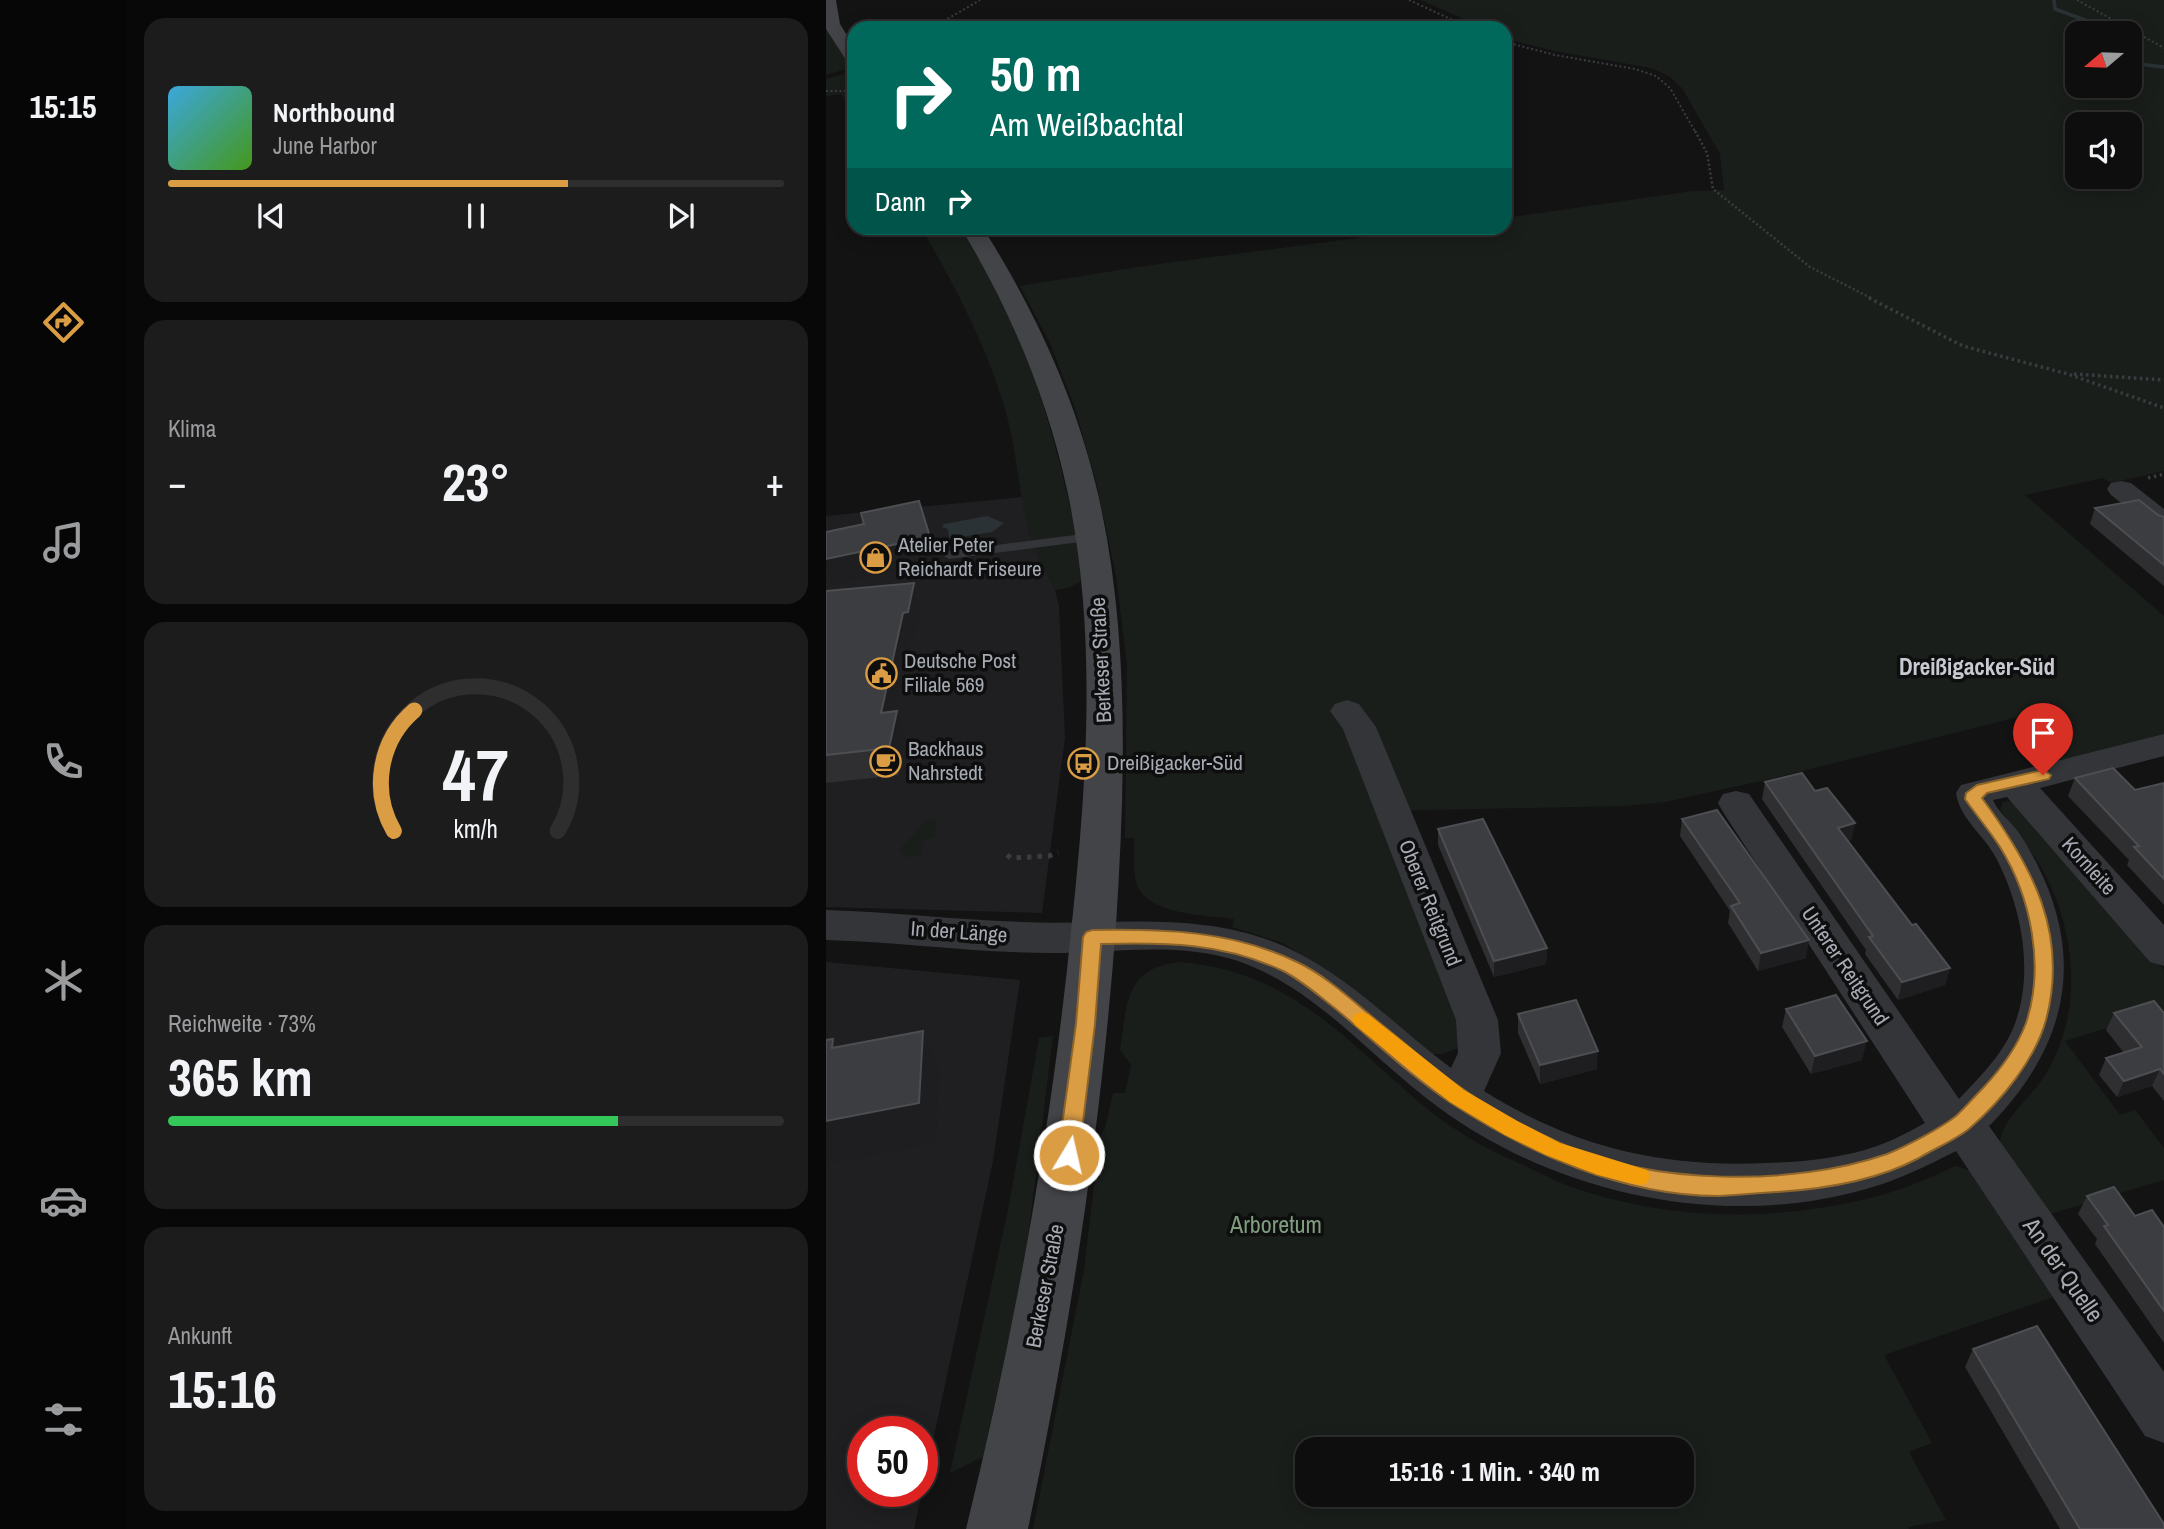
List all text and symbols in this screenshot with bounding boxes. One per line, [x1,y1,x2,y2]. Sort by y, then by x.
north arrow [2065,21,2142,98]
map controls [2065,21,2142,189]
text: 50 m [990,40,1082,106]
icon: right [875,49,966,140]
text: 15:15 [29,85,97,128]
text: Northbound [273,95,395,130]
text: Am Weißbachtal [990,103,1184,146]
button: sound [2065,112,2142,189]
text: June Harbor [273,130,377,161]
icon: right [940,182,978,220]
text: Dann [875,184,926,219]
icon: previous [252,197,290,235]
icon: pause [457,197,495,235]
icon: next [662,197,700,235]
icon: directions [39,298,88,347]
text: Klima [168,413,216,444]
text: 23° [442,447,510,517]
text: − [168,457,186,508]
text: + [766,457,784,508]
icon: music [39,518,88,567]
place label: Atelier Peter Reichardt Friseure [897,530,1042,583]
shop icon: Atelier Peter Reichardt Friseure [858,540,892,574]
street label: Berkeser Straße [1083,597,1118,723]
place label: Deutsche Post Filiale 569 [904,646,1016,699]
district label: Dreißigacker-Süd [1899,651,2055,682]
public building icon: Deutsche Post Filiale 569 [864,656,898,690]
pin [2013,703,2073,775]
icon: arrive [2024,714,2062,752]
text: 47 [443,726,509,824]
place label: Backhaus Nahrstedt [908,734,984,787]
icon: phone [39,737,88,786]
cafe icon: Backhaus Nahrstedt [868,744,902,778]
bus stop icon: Dreißigacker-Süd [1067,746,1101,780]
place label: Dreißigacker-Süd [1107,748,1243,777]
text: km/h [454,811,498,845]
street label: Kornleite [2056,830,2123,901]
street label: Oberer Reitgrund [1392,835,1469,970]
street label: Unterer Reitgrund [1795,900,1896,1031]
street label: In der Länge [910,914,1008,949]
icon: climate [39,956,88,1005]
text: Reichweite · 73% [168,1008,316,1039]
text: 365 km [168,1042,313,1112]
position arrow [1032,1118,1106,1192]
icon: car [39,1176,88,1225]
park label: Arboretum [1229,1208,1322,1240]
street label: An der Quelle [2016,1210,2111,1328]
street label: Berkeser Straße [1018,1222,1071,1350]
text: Ankunft [168,1320,232,1351]
text: 15:16 [168,1354,277,1424]
icon: filters [39,1395,88,1444]
speed limit sign: 50 [847,1416,938,1507]
text: 15:16 · 1 Min. · 340 m [1389,1454,1600,1489]

